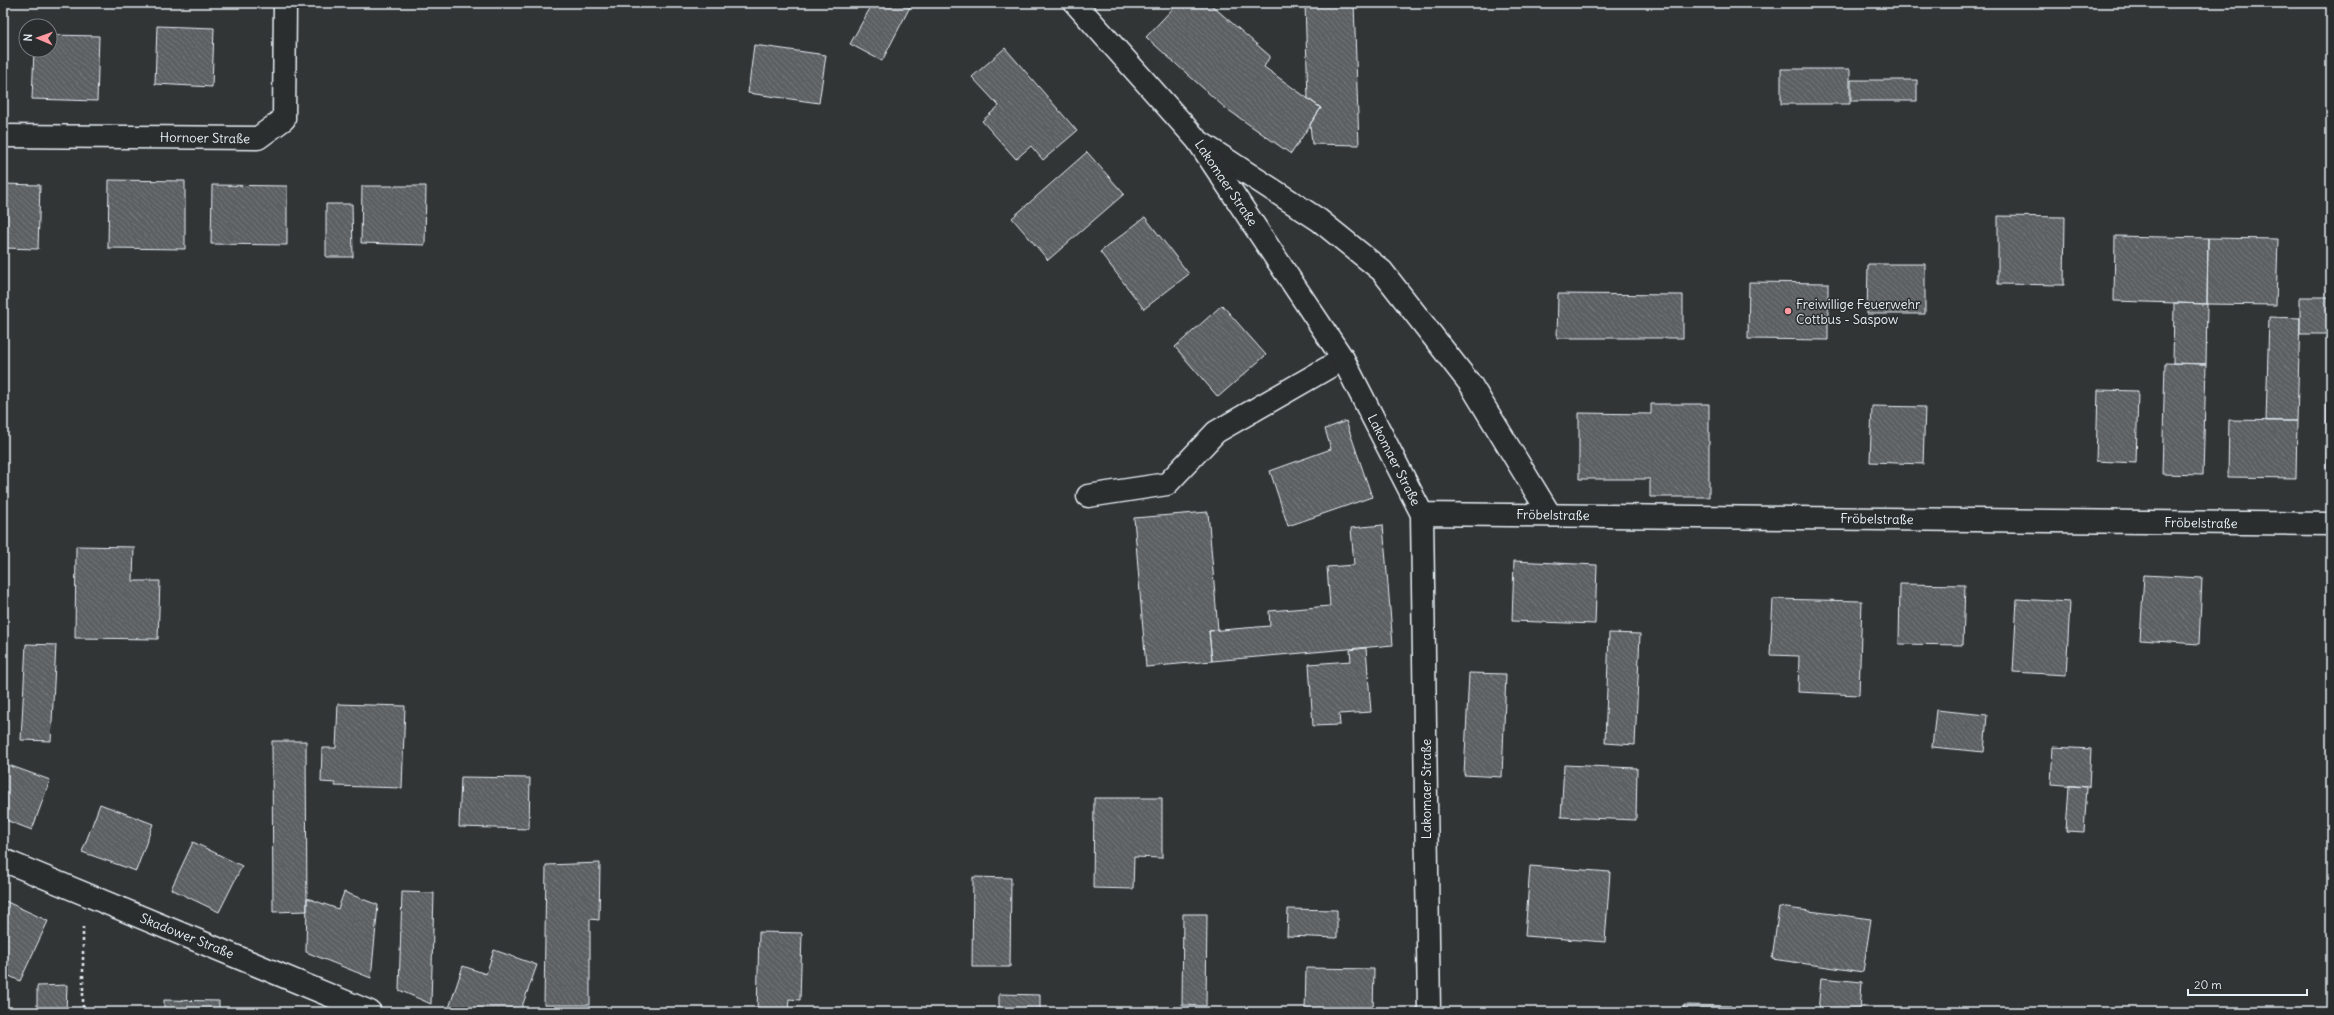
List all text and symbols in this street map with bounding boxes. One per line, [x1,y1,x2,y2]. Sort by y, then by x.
north arrow [18,18,58,58]
text: N [21,34,35,42]
street label: Hornoer Straße [160,129,250,147]
street label: Lakomaer Straße [1191,137,1261,229]
place label: Freiwillige Feuerwehr Cottbus - Saspow [1796,296,1921,328]
marker: Freiwillige Feuerwehr Cottbus - Saspow [1783,306,1793,316]
street label: Lakomaer Straße [1364,411,1424,509]
street label: Fröbelstraße [1516,506,1590,524]
street label: Fröbelstraße [1840,510,1914,528]
street label: Fröbelstraße [2164,514,2238,532]
street label: Lakomaer Straße [1418,739,1435,839]
street label: Skadower Straße [138,909,236,963]
scale bar [2188,971,2307,997]
text: 20 m [2194,977,2222,992]

